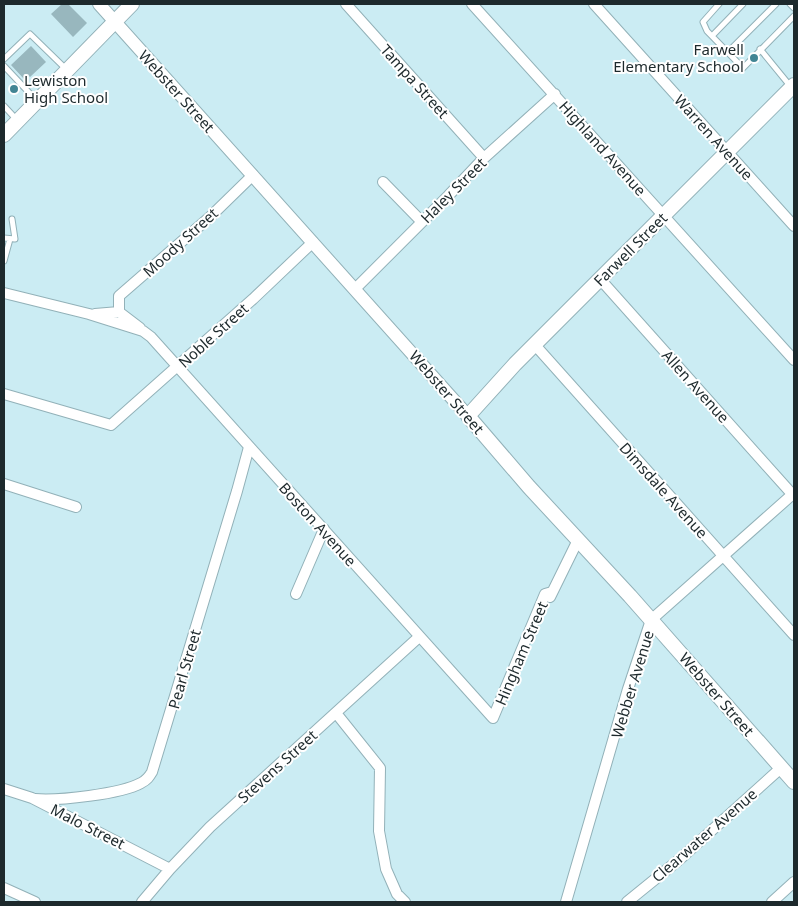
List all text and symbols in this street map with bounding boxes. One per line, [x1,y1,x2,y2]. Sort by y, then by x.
place label: Farwell Elementary School [613,39,744,76]
street label: Tampa Street [376,40,454,123]
street label: Webster Street [135,46,220,137]
marker: Farwell Elementary School [748,52,760,64]
place label: Lewiston High School [24,70,108,107]
marker: Lewiston High School [8,83,20,95]
street label: Warren Avenue [670,90,758,184]
street label: Highland Avenue [555,96,651,200]
street label: Haley Street [416,152,491,227]
street label: Moody Street [138,203,222,281]
street label: Farwell Street [589,208,671,290]
street label: Noble Street [174,298,253,372]
street label: Allen Avenue [658,345,734,427]
street label: Webster Street [405,346,489,438]
street label: Dimsdale Avenue [616,438,712,542]
street label: Boston Avenue [275,478,361,570]
street label: Hingham Street [490,597,552,708]
street label: Pearl Street [163,626,205,711]
street label: Webber Avenue [606,628,658,740]
street label: Webster Street [675,648,759,740]
street label: Stevens Street [233,725,321,807]
street label: Clearwater Avenue [647,784,761,886]
street label: Malo Street [47,799,129,854]

